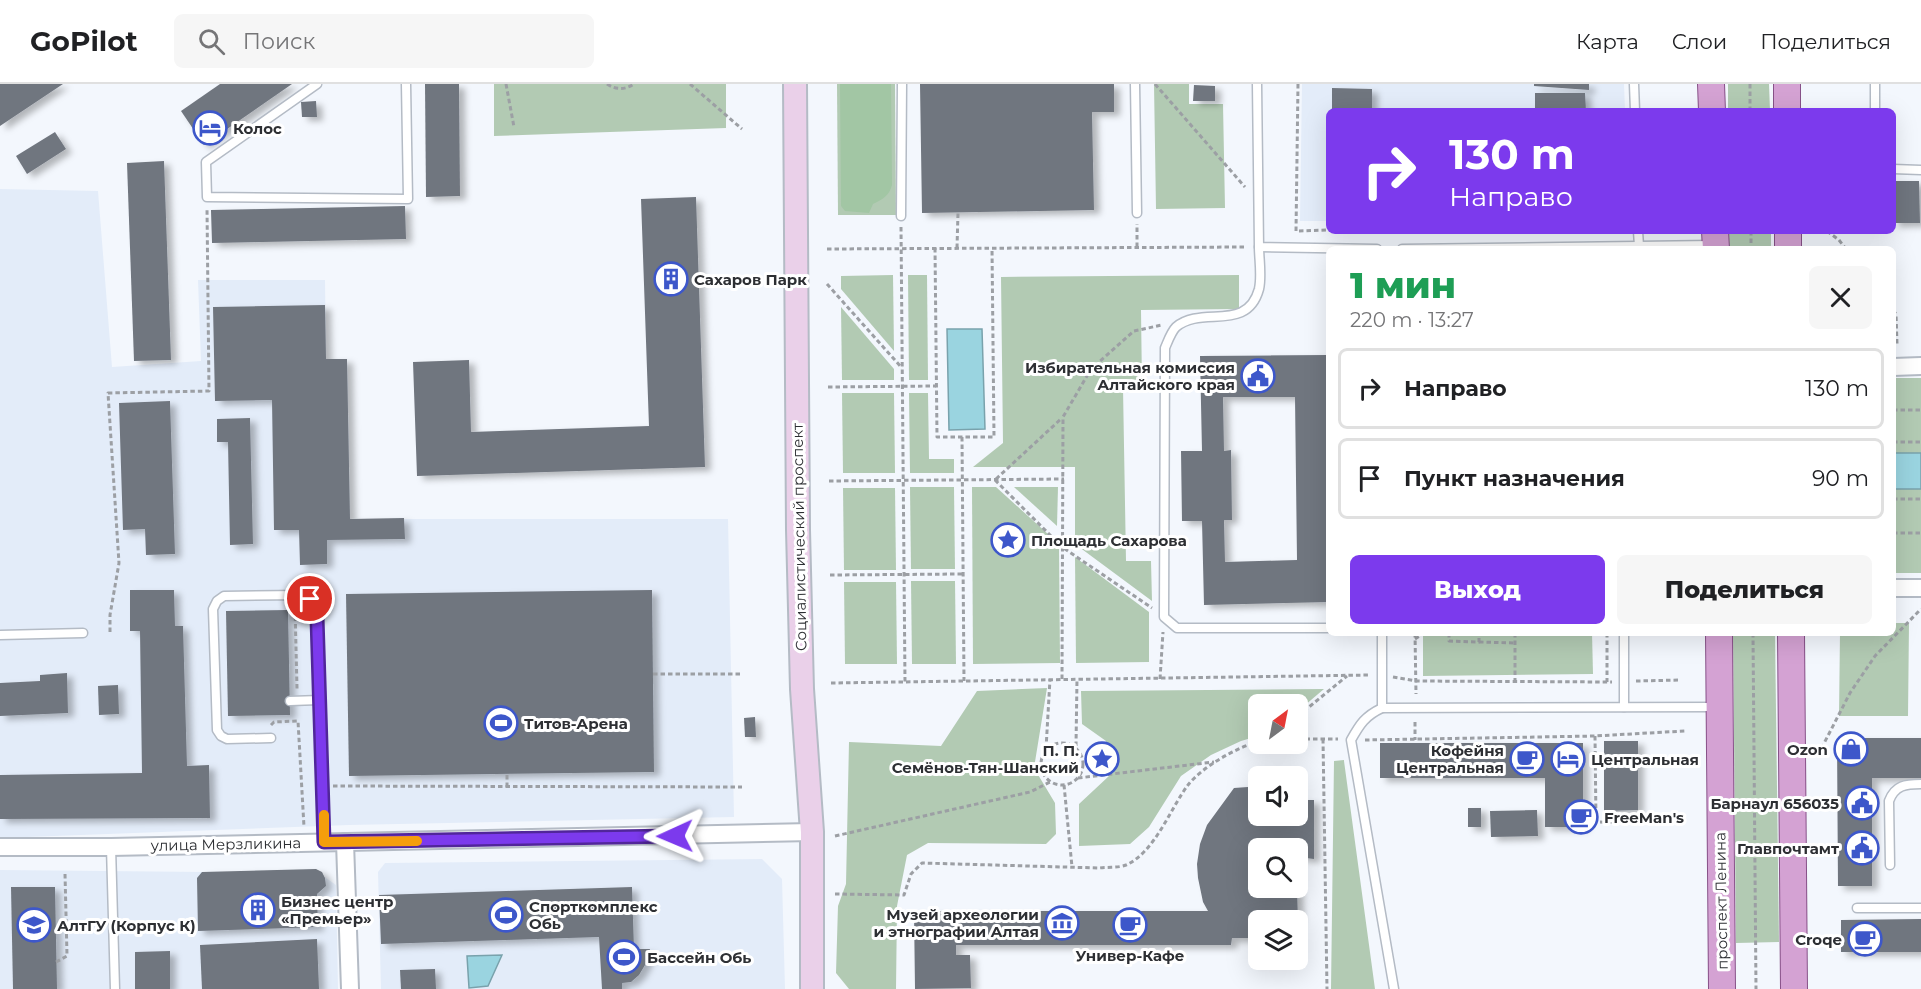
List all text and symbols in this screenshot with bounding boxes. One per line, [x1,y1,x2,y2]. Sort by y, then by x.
search box [174,14,594,68]
text: GoPilot [30,24,138,58]
icon: search [195,25,228,58]
text: Поиск [243,28,315,55]
text: Карта [1576,29,1639,54]
text: Слои [1672,29,1727,54]
text: Поделиться [1760,29,1891,54]
hotel icon: Колос [192,110,228,146]
place label: Колос [233,119,282,138]
text: 130 m [1449,128,1575,180]
icon: right [1350,132,1428,210]
text: Направо [1449,180,1573,213]
building icon: Сахаров Парк [653,261,689,297]
text: 1 мин [1350,263,1456,307]
button: close [1809,266,1872,329]
place label: Сахаров Парк [694,270,807,289]
text: 220 m · 13:27 [1350,308,1474,332]
place label: Избирательная комиссия Алтайского края [1025,358,1235,394]
public building icon: Избирательная комиссия Алтайского края [1240,358,1276,394]
icon: right [1353,372,1386,405]
text: Направо [1404,375,1507,402]
text: 130 m [1805,375,1869,402]
street label: Социалистический проспект [787,422,810,651]
icon: arrive [1353,462,1386,495]
text: Пункт назначения [1404,465,1625,492]
text: 90 m [1812,465,1869,492]
place icon: Площадь Сахарова [990,522,1026,558]
place label: Площадь Сахарова [1031,531,1187,550]
button: Выход [1350,555,1605,624]
button: Поделиться [1617,555,1872,624]
pin [284,573,335,624]
icon: arrive [293,582,326,615]
north arrow [1248,694,1308,754]
map controls [1248,694,1308,970]
sports icon: Титов-Арена [483,705,519,741]
place label: Титов-Арена [524,714,628,733]
shop icon: Ozon [1833,731,1869,767]
place label: Ozon [1787,740,1828,759]
place label: П. П. Семёнов-Тян-Шанский [892,741,1079,777]
place icon: П. П. Семёнов-Тян-Шанский [1084,741,1120,777]
place label: Кофейня Центральная [1396,741,1504,777]
cafe icon: Кофейня Центральная [1509,741,1545,777]
hotel icon: Центральная [1550,741,1586,777]
place label: Центральная [1591,750,1699,769]
button: sound [1248,766,1308,826]
public building icon: Барнаул 656035 [1844,785,1880,821]
place label: Барнаул 656035 [1710,794,1839,813]
cafe icon: FreeMan's [1563,799,1599,835]
position arrow [643,804,707,868]
place label: FreeMan's [1604,808,1684,827]
public building icon: Главпочтамт [1844,830,1880,866]
street label: проспект Ленина [1710,832,1732,970]
street label: улица Мерзликина [150,833,301,855]
button: search [1248,838,1308,898]
place label: Главпочтамт [1737,839,1839,858]
building icon: Бизнес центр «Премьер» [240,892,276,928]
place label: Бизнес центр «Премьер» [281,892,393,928]
sports icon: Спорткомплекс Обь [488,897,524,933]
place label: Спорткомплекс Обь [529,897,658,933]
place label: Музей археологии и этнографии Алтая [873,905,1039,941]
museum icon: Музей археологии и этнографии Алтая [1044,905,1080,941]
school or university icon: АлтГУ (Корпус К) [16,907,52,943]
cafe icon: Универ-Кафе [1112,907,1148,943]
button: layers [1248,910,1308,970]
place label: АлтГУ (Корпус К) [57,916,196,935]
cafe icon: Croqe [1847,921,1883,957]
place label: Croqe [1795,930,1842,949]
sports icon: Бассейн Обь [606,939,642,975]
place label: Универ-Кафе [1076,946,1184,965]
place label: Бассейн Обь [647,948,751,967]

